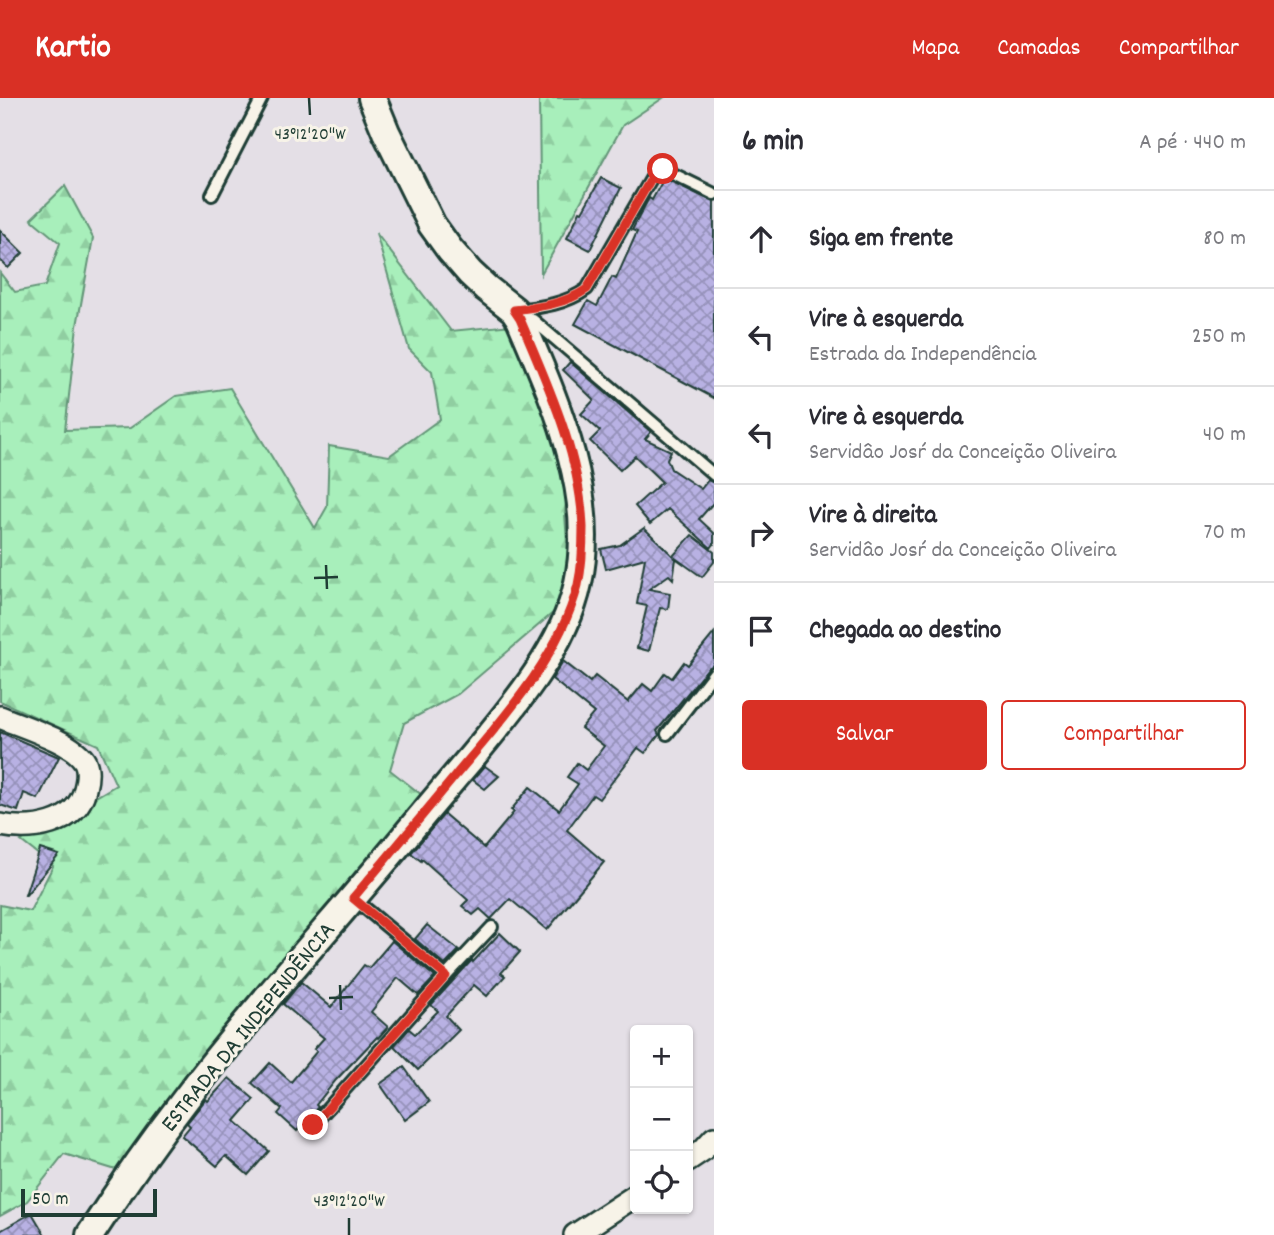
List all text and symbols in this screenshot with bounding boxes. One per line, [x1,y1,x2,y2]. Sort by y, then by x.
text: Kartio [35,26,111,73]
text: Mapa [912,32,959,66]
text: Camadas [997,32,1081,66]
text: Compartilhar [1119,32,1239,66]
text: 6 min [742,122,804,165]
text: 43°12'20"W [274,123,346,148]
text: A pé · 440 m [1139,127,1246,160]
route start [647,153,678,184]
icon: ahead [742,220,780,258]
text: Siga em frente [809,221,953,258]
text: 80 m [1203,223,1246,256]
text: Vire à esquerda [809,302,963,339]
icon: left [742,318,780,356]
text: 250 m [1192,321,1246,354]
text: Estrada da Independência [809,339,1036,372]
text: Vire à esquerda [809,400,963,437]
icon: left [742,416,780,454]
text: 40 m [1203,419,1246,452]
text: Servidâo Josŕ da Conceição Oliveira [809,437,1116,470]
text: Vire à direita [809,498,937,535]
icon: right [742,514,780,552]
text: 70 m [1204,517,1246,550]
text: Servidâo Josŕ da Conceição Oliveira [809,535,1116,568]
icon: arrive [742,612,780,650]
text: Chegada ao destino [809,613,1001,650]
button: Salvar [742,700,987,770]
button: Compartilhar [1001,700,1246,770]
street label: ESTRADA DA INDEPENDÊNCIA [154,916,345,1140]
map controls [630,1025,693,1214]
button: + [630,1025,693,1088]
button: − [630,1088,693,1151]
route end [297,1109,328,1140]
button: locate [630,1151,693,1214]
scale bar [21,1186,158,1218]
text: 50 m [32,1187,69,1214]
text: 43°12'20"W [313,1190,385,1215]

